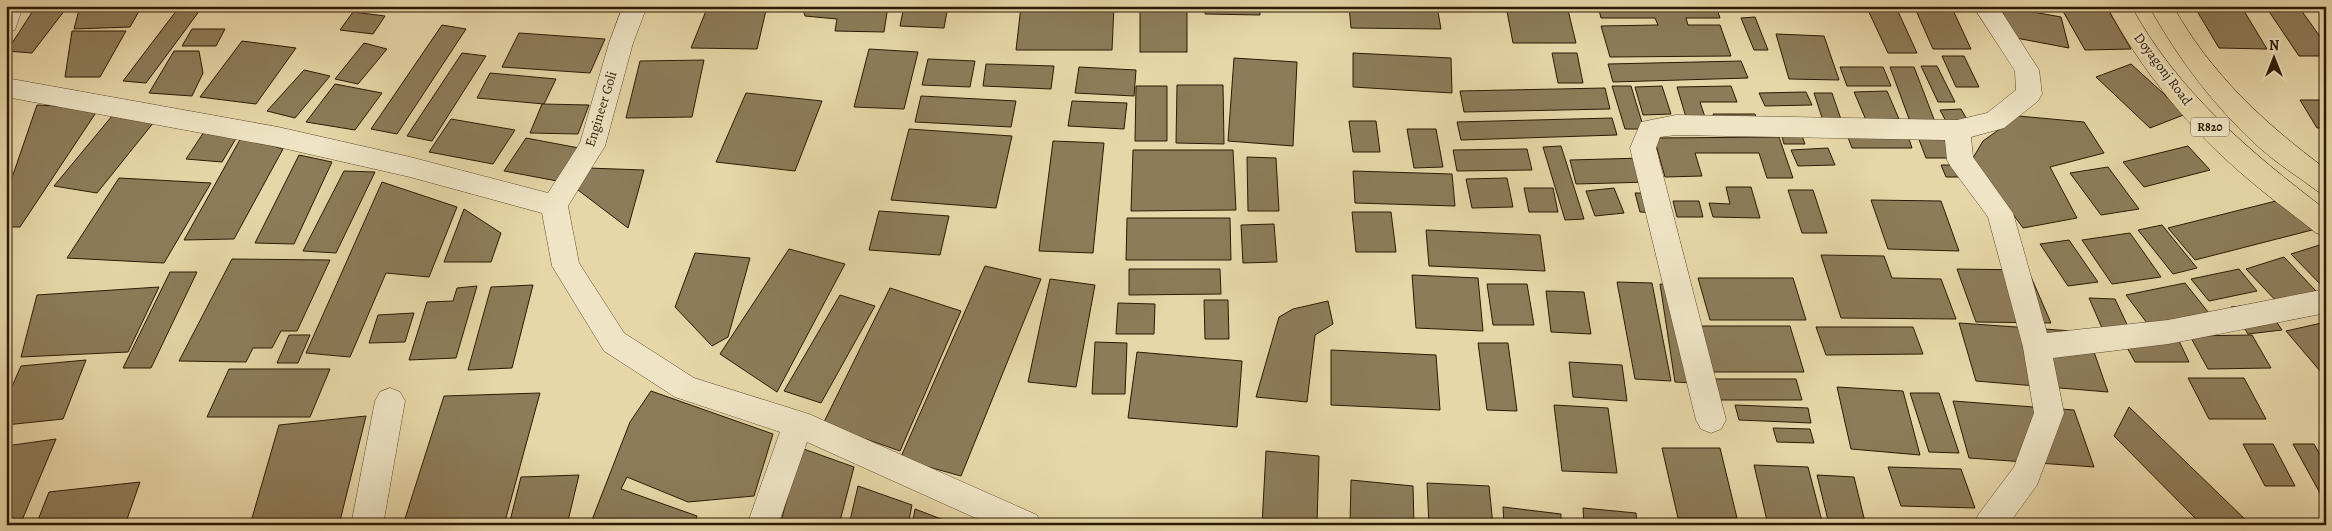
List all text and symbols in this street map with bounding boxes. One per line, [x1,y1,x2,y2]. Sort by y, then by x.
street label: Doyagonj Road [2129,29,2197,110]
north arrow [2250,32,2300,82]
text: N [2269,36,2279,55]
street label: Engineer Goli [580,69,622,149]
road number: R820 [2191,118,2229,136]

